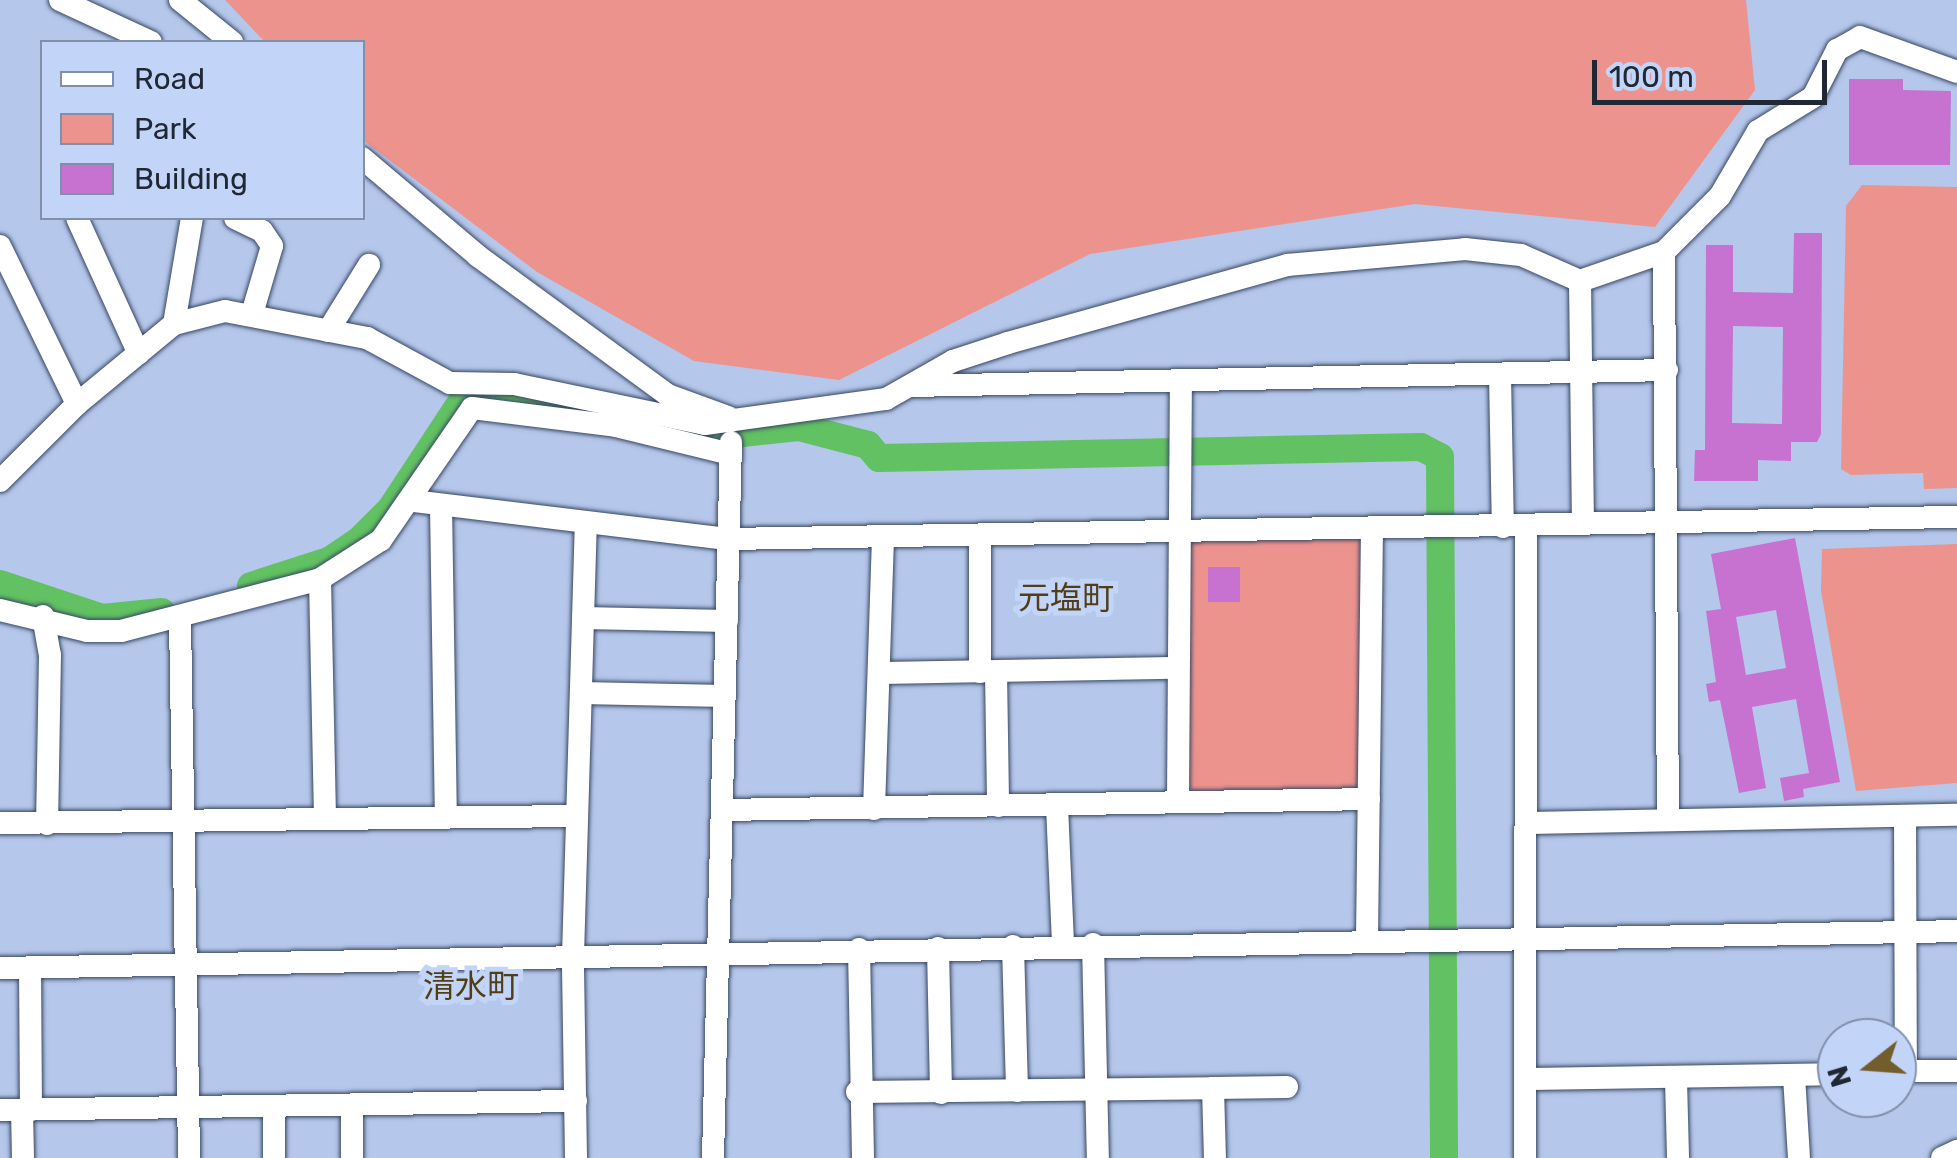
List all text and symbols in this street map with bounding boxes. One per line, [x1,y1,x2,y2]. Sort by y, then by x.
legend [40,40,365,220]
scale bar [1597,40,1832,102]
text: 100 m [1609,59,1694,95]
text: Road [134,61,205,97]
text: Park [134,111,196,147]
text: Building [134,161,248,197]
district label: 元塩町 [1018,579,1114,617]
district label: 清水町 [423,967,519,1005]
north arrow [1817,1018,1917,1118]
text: N [1821,1062,1858,1091]

